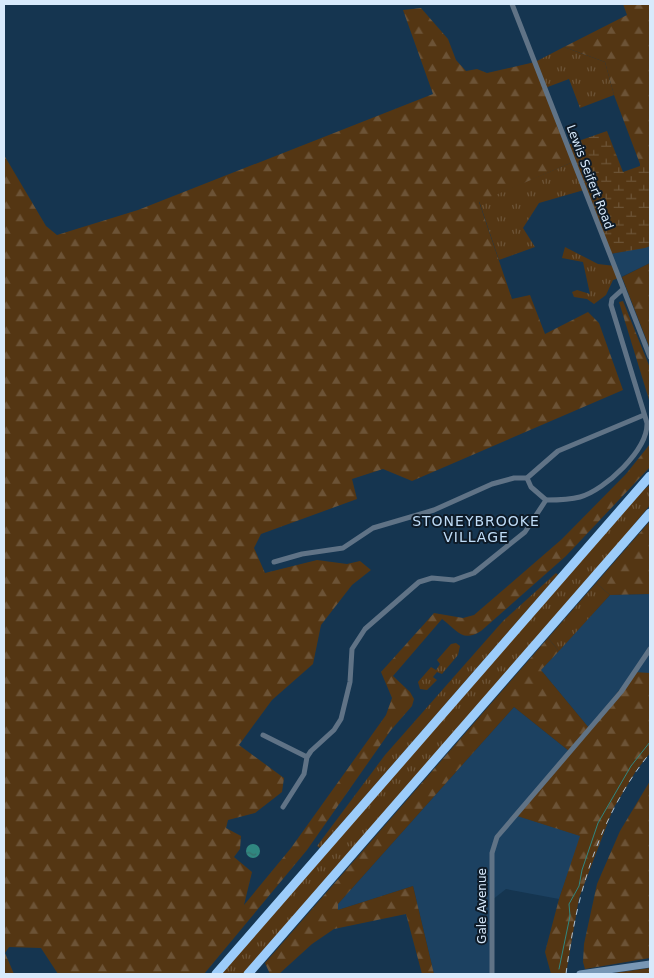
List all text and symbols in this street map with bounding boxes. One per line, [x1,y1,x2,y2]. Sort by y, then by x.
street label: Lewis Seifert Road [564,123,616,231]
district label: STONEYBROOKE VILLAGE [412,513,540,545]
street label: Gale Avenue [475,868,489,944]

